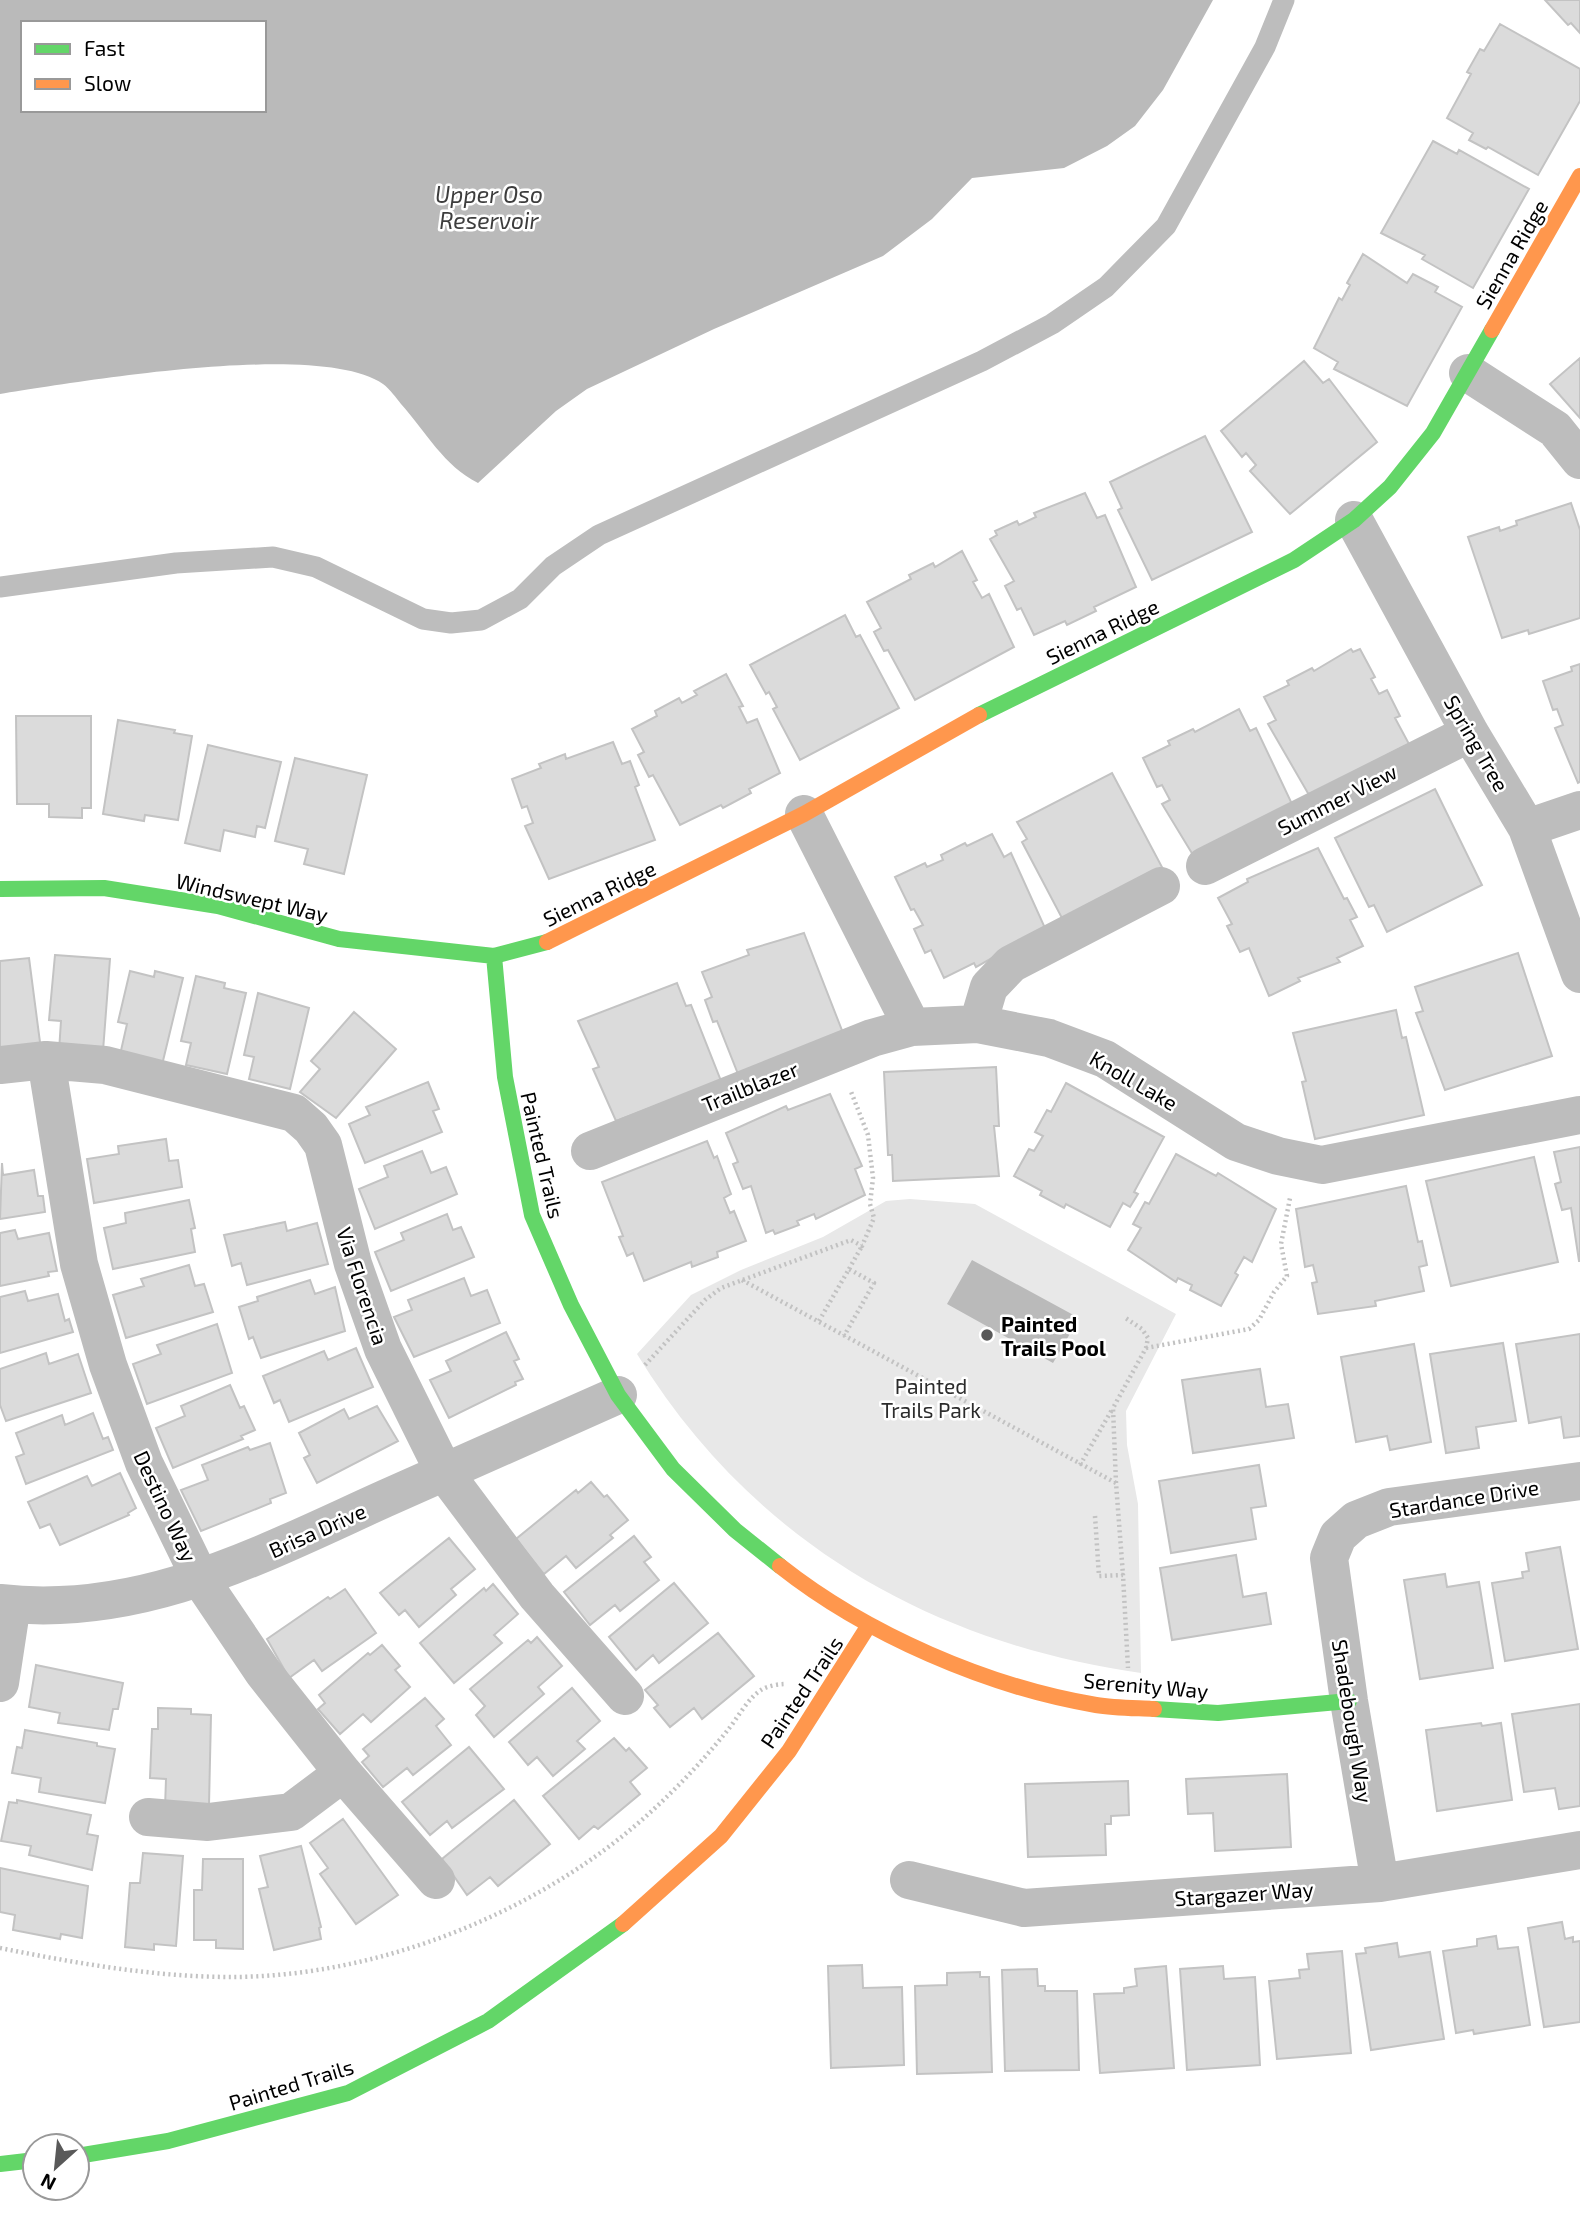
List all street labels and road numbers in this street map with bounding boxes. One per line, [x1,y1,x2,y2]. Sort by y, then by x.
street label: Sienna Ridge [1470,195,1552,313]
street label: Sienna Ridge [1042,593,1162,669]
street label: Spring Tree [1440,691,1514,795]
street label: Summer View [1273,758,1401,840]
street label: Sienna Ridge [539,855,659,931]
street label: Windswept Way [173,867,331,927]
street label: Knoll Lake [1086,1045,1182,1115]
street label: Trailblazer [698,1055,802,1117]
street label: Painted Trails [516,1089,570,1221]
street label: Via Florencia [332,1224,394,1348]
street label: Destino Way [129,1446,203,1566]
street label: Stardance Drive [1387,1474,1541,1522]
street label: Brisa Drive [265,1498,369,1562]
street label: Painted Trails [755,1632,847,1752]
street label: Shadebough Way [1328,1637,1378,1805]
street label: Serenity Way [1083,1667,1209,1703]
street label: Stargazer Way [1174,1876,1314,1910]
street label: Painted Trails [226,2053,356,2115]

